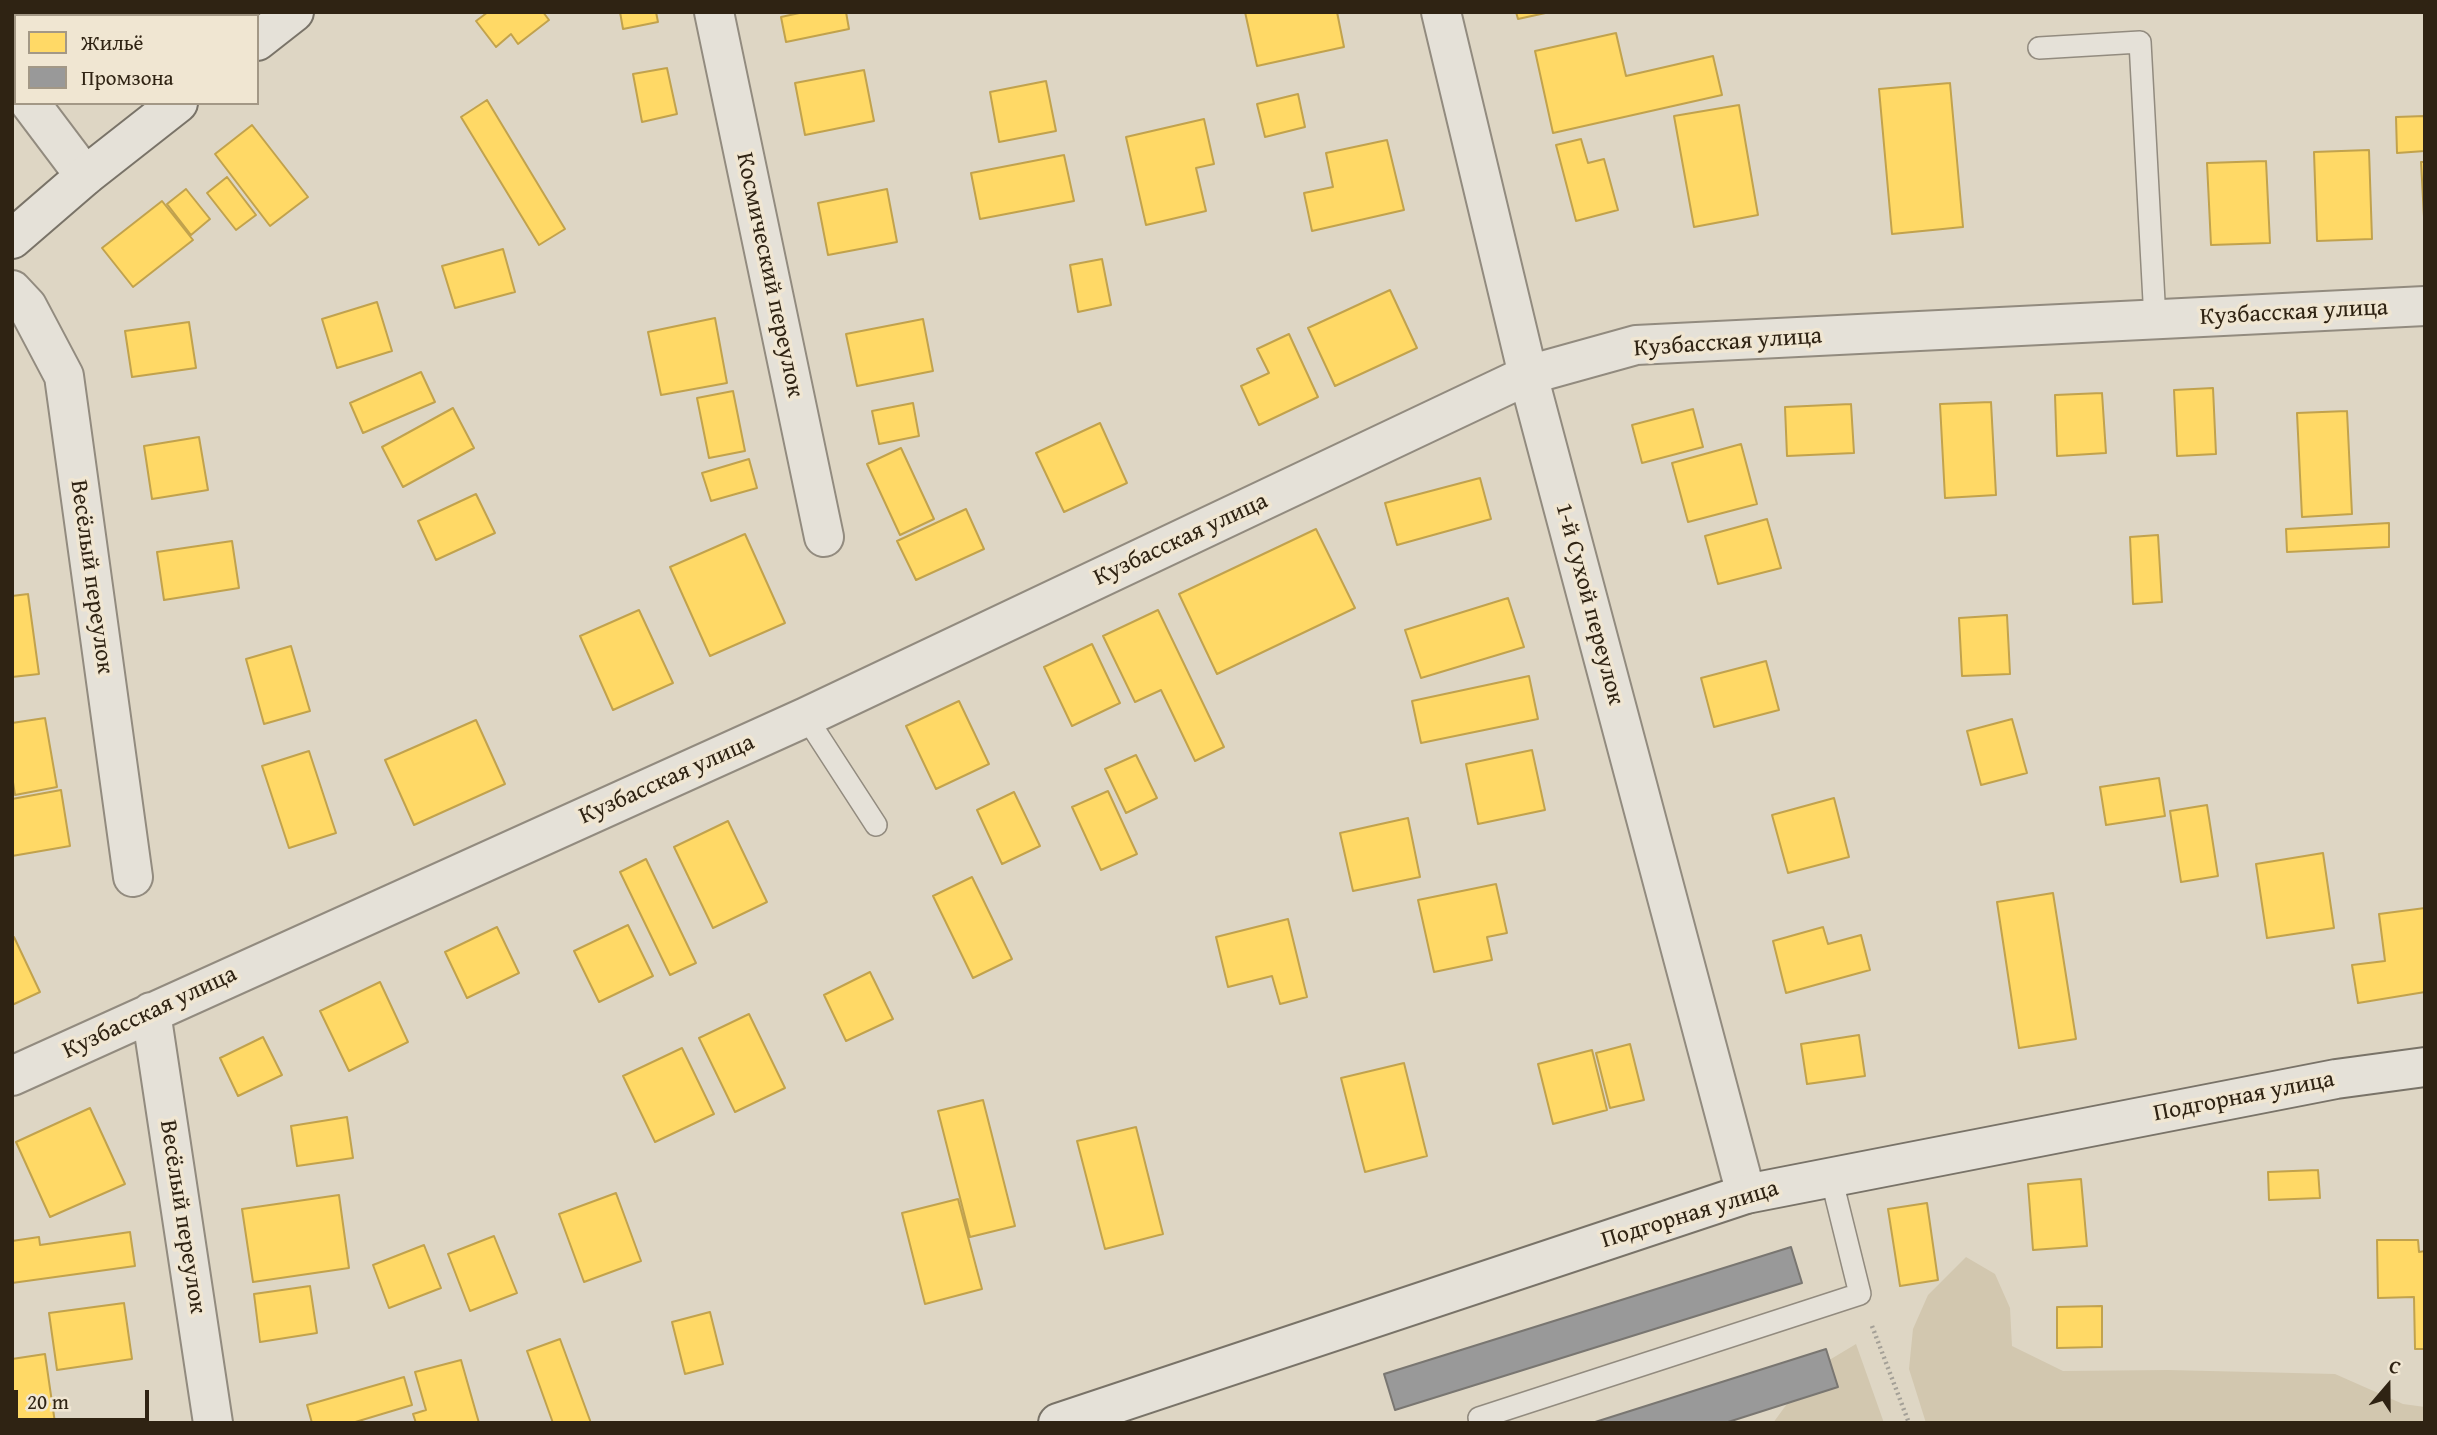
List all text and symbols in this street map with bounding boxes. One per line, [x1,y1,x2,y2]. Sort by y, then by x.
legend [14,14,259,105]
text: Жильё [81,27,143,58]
text: Промзона [81,62,174,93]
street label: Космический переулок [729,150,809,400]
street label: Кузбасская улица [2199,294,2389,332]
street label: Кузбасская улица [1633,322,1823,364]
street label: Весёлый переулок [63,478,119,676]
street label: Кузбасская улица [1089,487,1273,593]
street label: 1-й Сухой переулок [1548,500,1630,708]
street label: Кузбасская улица [575,728,759,832]
street label: Кузбасская улица [58,960,242,1066]
street label: Подгорная улица [2151,1065,2337,1129]
street label: Весёлый переулок [152,1118,212,1316]
street label: Подгорная улица [1598,1174,1782,1256]
north arrow [2353,1351,2423,1421]
text: С [2385,1351,2405,1381]
scale bar [18,1376,152,1420]
text: 20 m [27,1386,69,1417]

